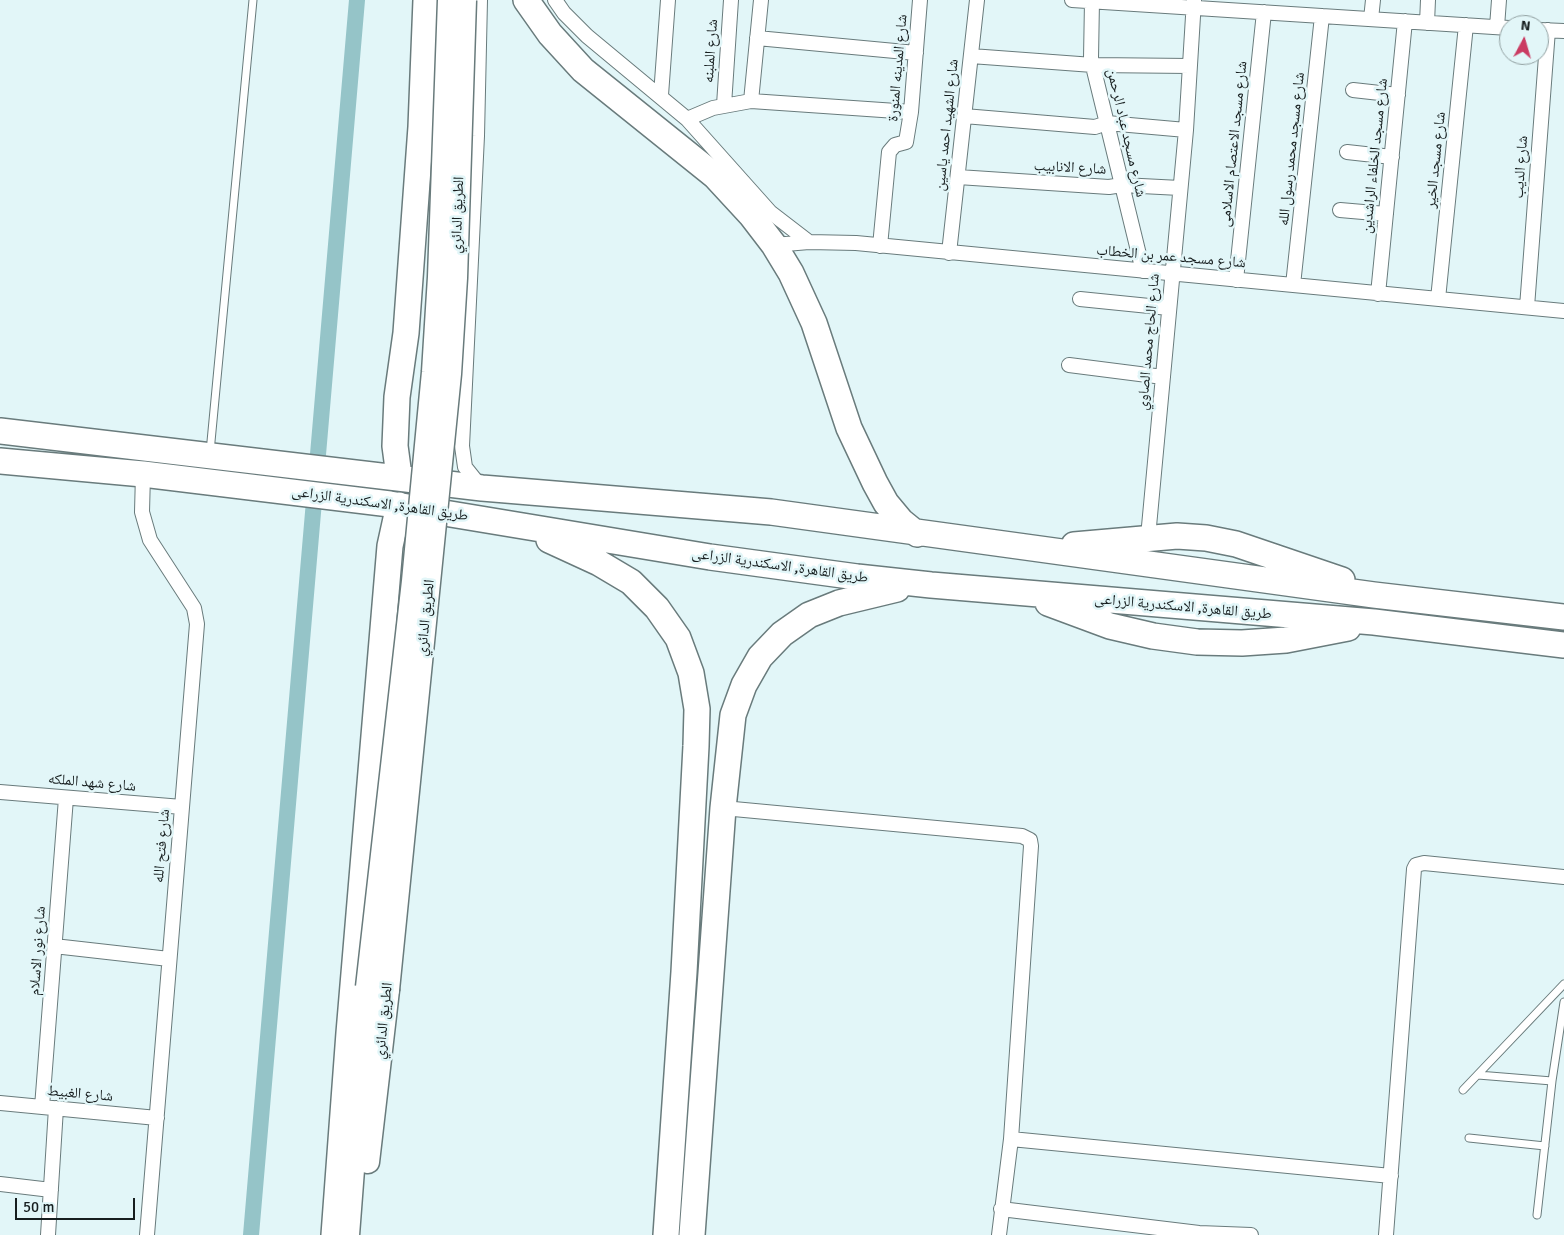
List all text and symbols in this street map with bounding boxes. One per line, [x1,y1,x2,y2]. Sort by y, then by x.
street label: شارع المدينه المنورة [884,14,912,122]
north arrow [1499,15,1549,65]
text: N [1520,17,1531,35]
street label: شارع الملبنه [700,18,722,84]
street label: شارع الشهيد احمد ياسين [931,58,963,192]
street label: شارع مسجد الاعتصام الاسلامى [1216,60,1252,228]
street label: شارع مسجد عباد الرحمن [1102,67,1150,199]
street label: شارع مسجد محمد رسول الله [1275,71,1309,227]
street label: شارع مسجد الخلفاء الراشدين [1358,77,1392,235]
street label: شارع مسجد الخير [1422,111,1450,209]
street label: شارع الديب [1510,135,1532,199]
street label: شارع الانابيب [1033,157,1107,179]
street label: الطريق الدائري [448,176,468,254]
street label: شارع مسجد عمر بن الخطاب [1096,242,1246,272]
street label: شارع الحاج محمد الصاوي [1134,273,1164,411]
street label: طريق القاهرة, الاسكندرية الزراعى [291,483,469,525]
street label: طريق القاهرة, الاسكندرية الزراعى [691,545,869,587]
street label: الطريق الدائري [413,579,439,657]
street label: طريق القاهرة, الاسكندرية الزراعى [1093,590,1273,624]
street label: شارع شهد الملكه [47,770,137,796]
street label: شارع فتح الله [150,808,174,884]
street label: شارع نور الاسلام [26,906,50,996]
street label: الطريق الدائري [371,982,397,1060]
street label: شارع الغبيط [46,1082,114,1106]
scale bar [18,1188,138,1220]
text: 50 m [23,1198,54,1216]

